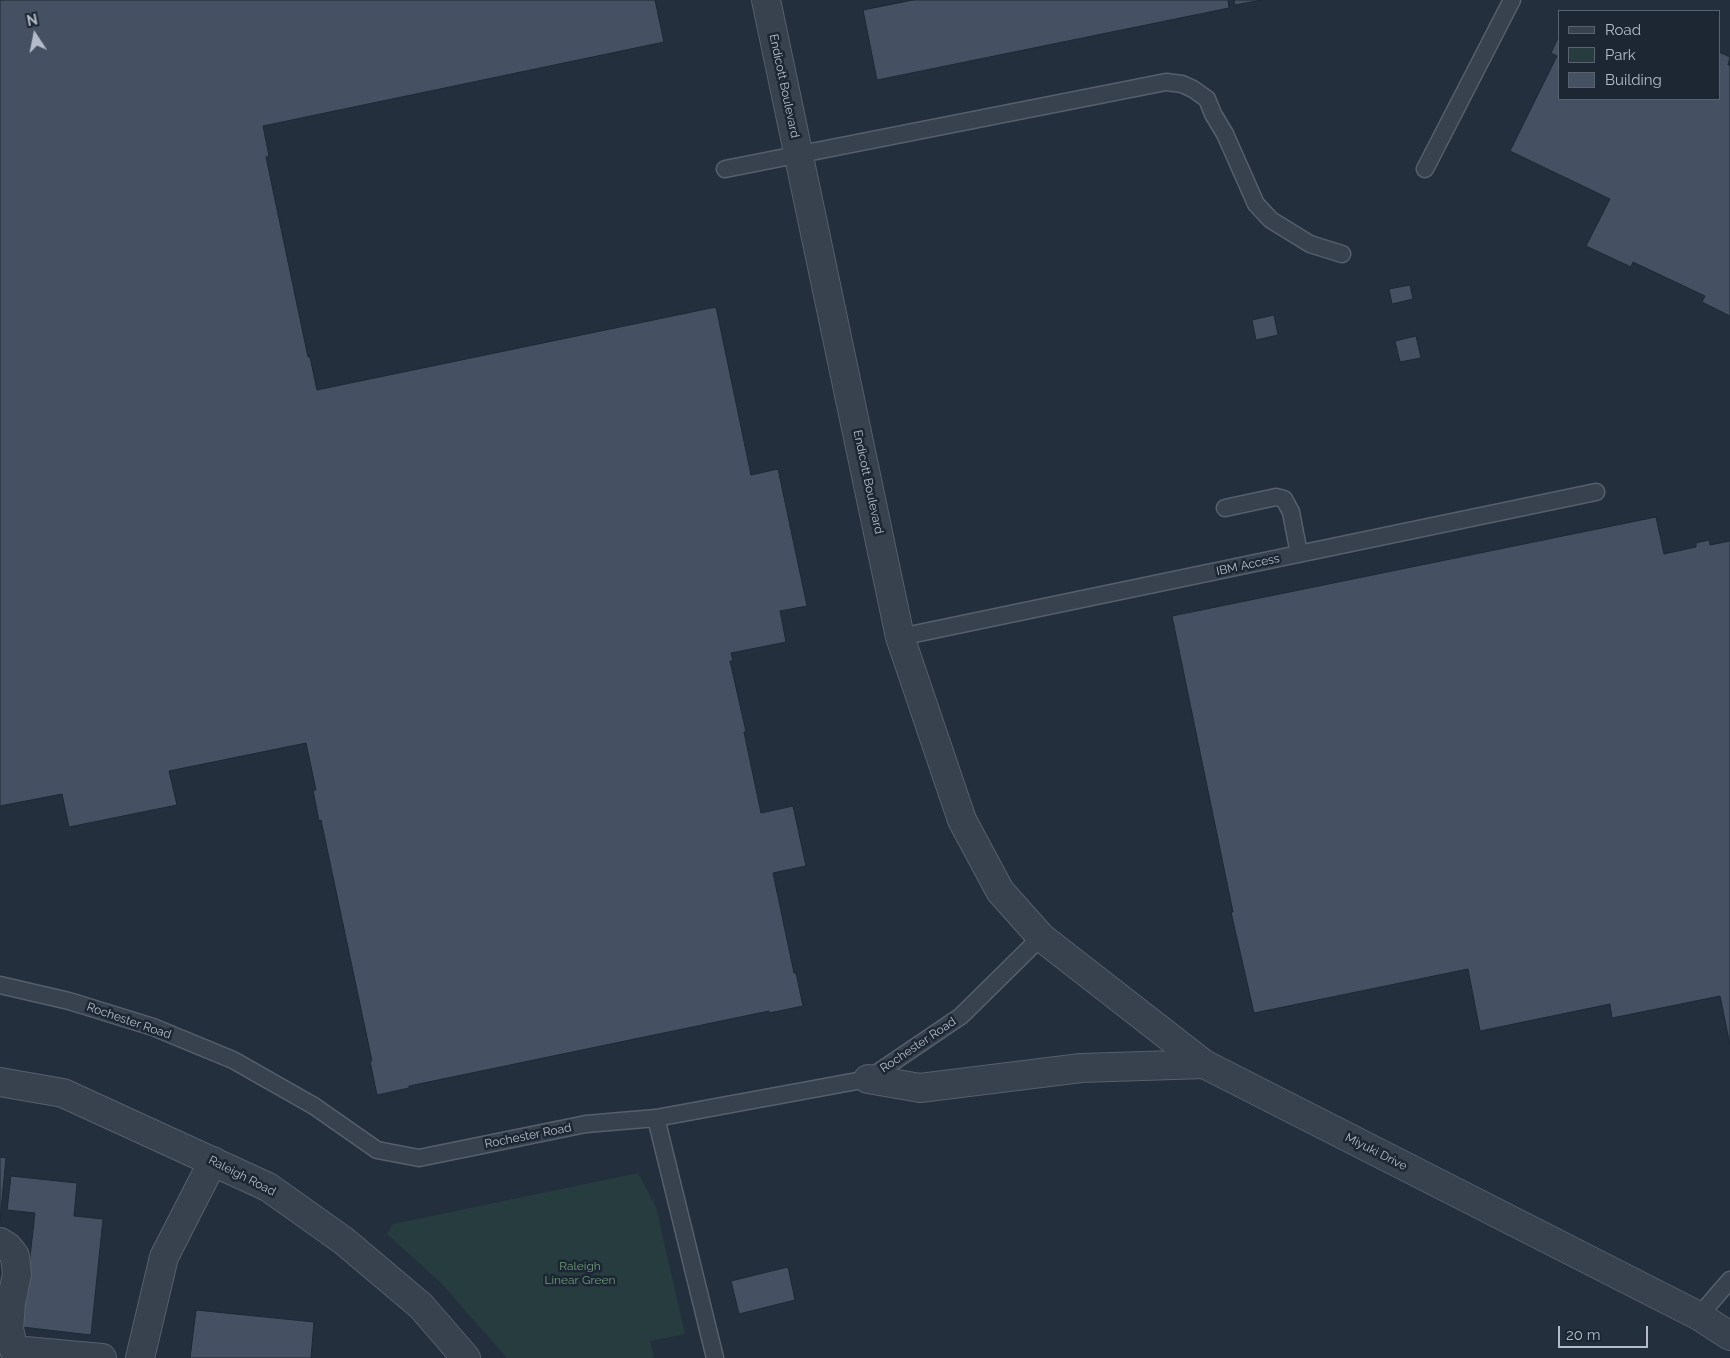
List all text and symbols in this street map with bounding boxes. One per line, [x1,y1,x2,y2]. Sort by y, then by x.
north arrow [10,10,60,60]
legend [1558,10,1720,100]
text: N [25,11,39,29]
text: Road [1605,21,1641,39]
street label: Endicott Boulevard [766,33,802,139]
text: Park [1605,46,1636,64]
text: Building [1605,71,1662,89]
street label: Endicott Boulevard [850,429,886,535]
street label: IBM Access [1215,551,1281,579]
street label: Rochester Road [85,1000,173,1042]
street label: Rochester Road [877,1014,959,1076]
street label: Rochester Road [483,1121,573,1151]
street label: Miyuki Drive [1343,1130,1409,1174]
street label: Raleigh Road [206,1153,278,1199]
park label: Raleigh Linear Green [544,1259,616,1287]
scale bar [1560,1316,1650,1348]
text: 20 m [1566,1326,1601,1344]

